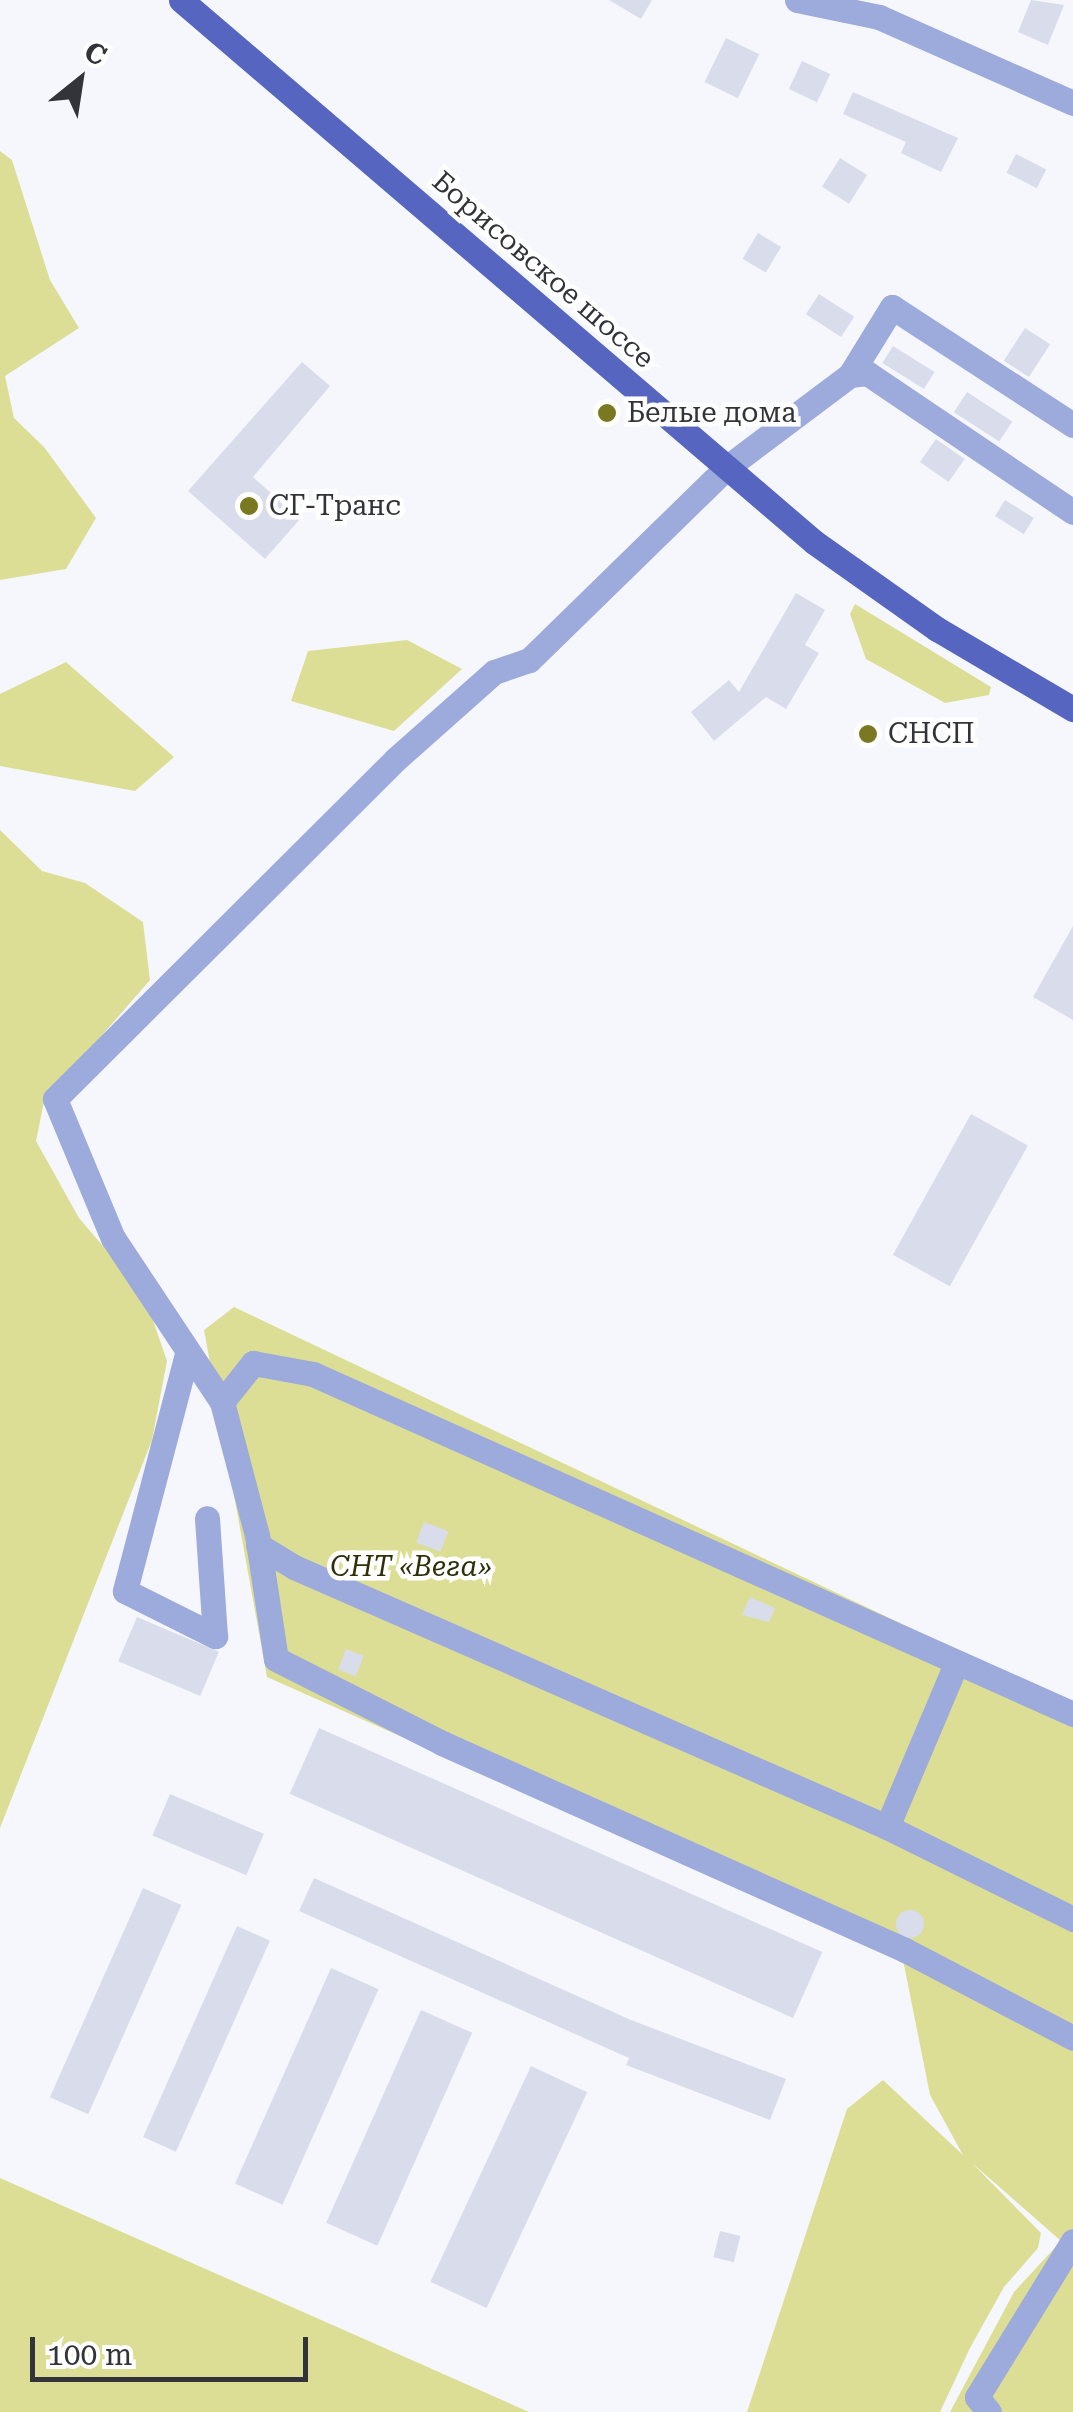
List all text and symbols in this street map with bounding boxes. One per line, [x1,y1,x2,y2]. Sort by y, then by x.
north arrow [30,30,130,130]
text: С [79,34,112,73]
street label: Борисовское шоссе [425,165,661,375]
place label: Белые дома [627,396,796,430]
marker: Белые дома [596,402,618,424]
place label: СГ-Транс [269,489,401,523]
marker: СГ-Транс [238,495,260,517]
place label: СНСП [888,717,975,751]
marker: СНСП [857,723,879,745]
park label: СНТ «Вега» [330,1550,492,1584]
scale bar [35,2317,312,2379]
text: 100 m [47,2337,132,2372]

